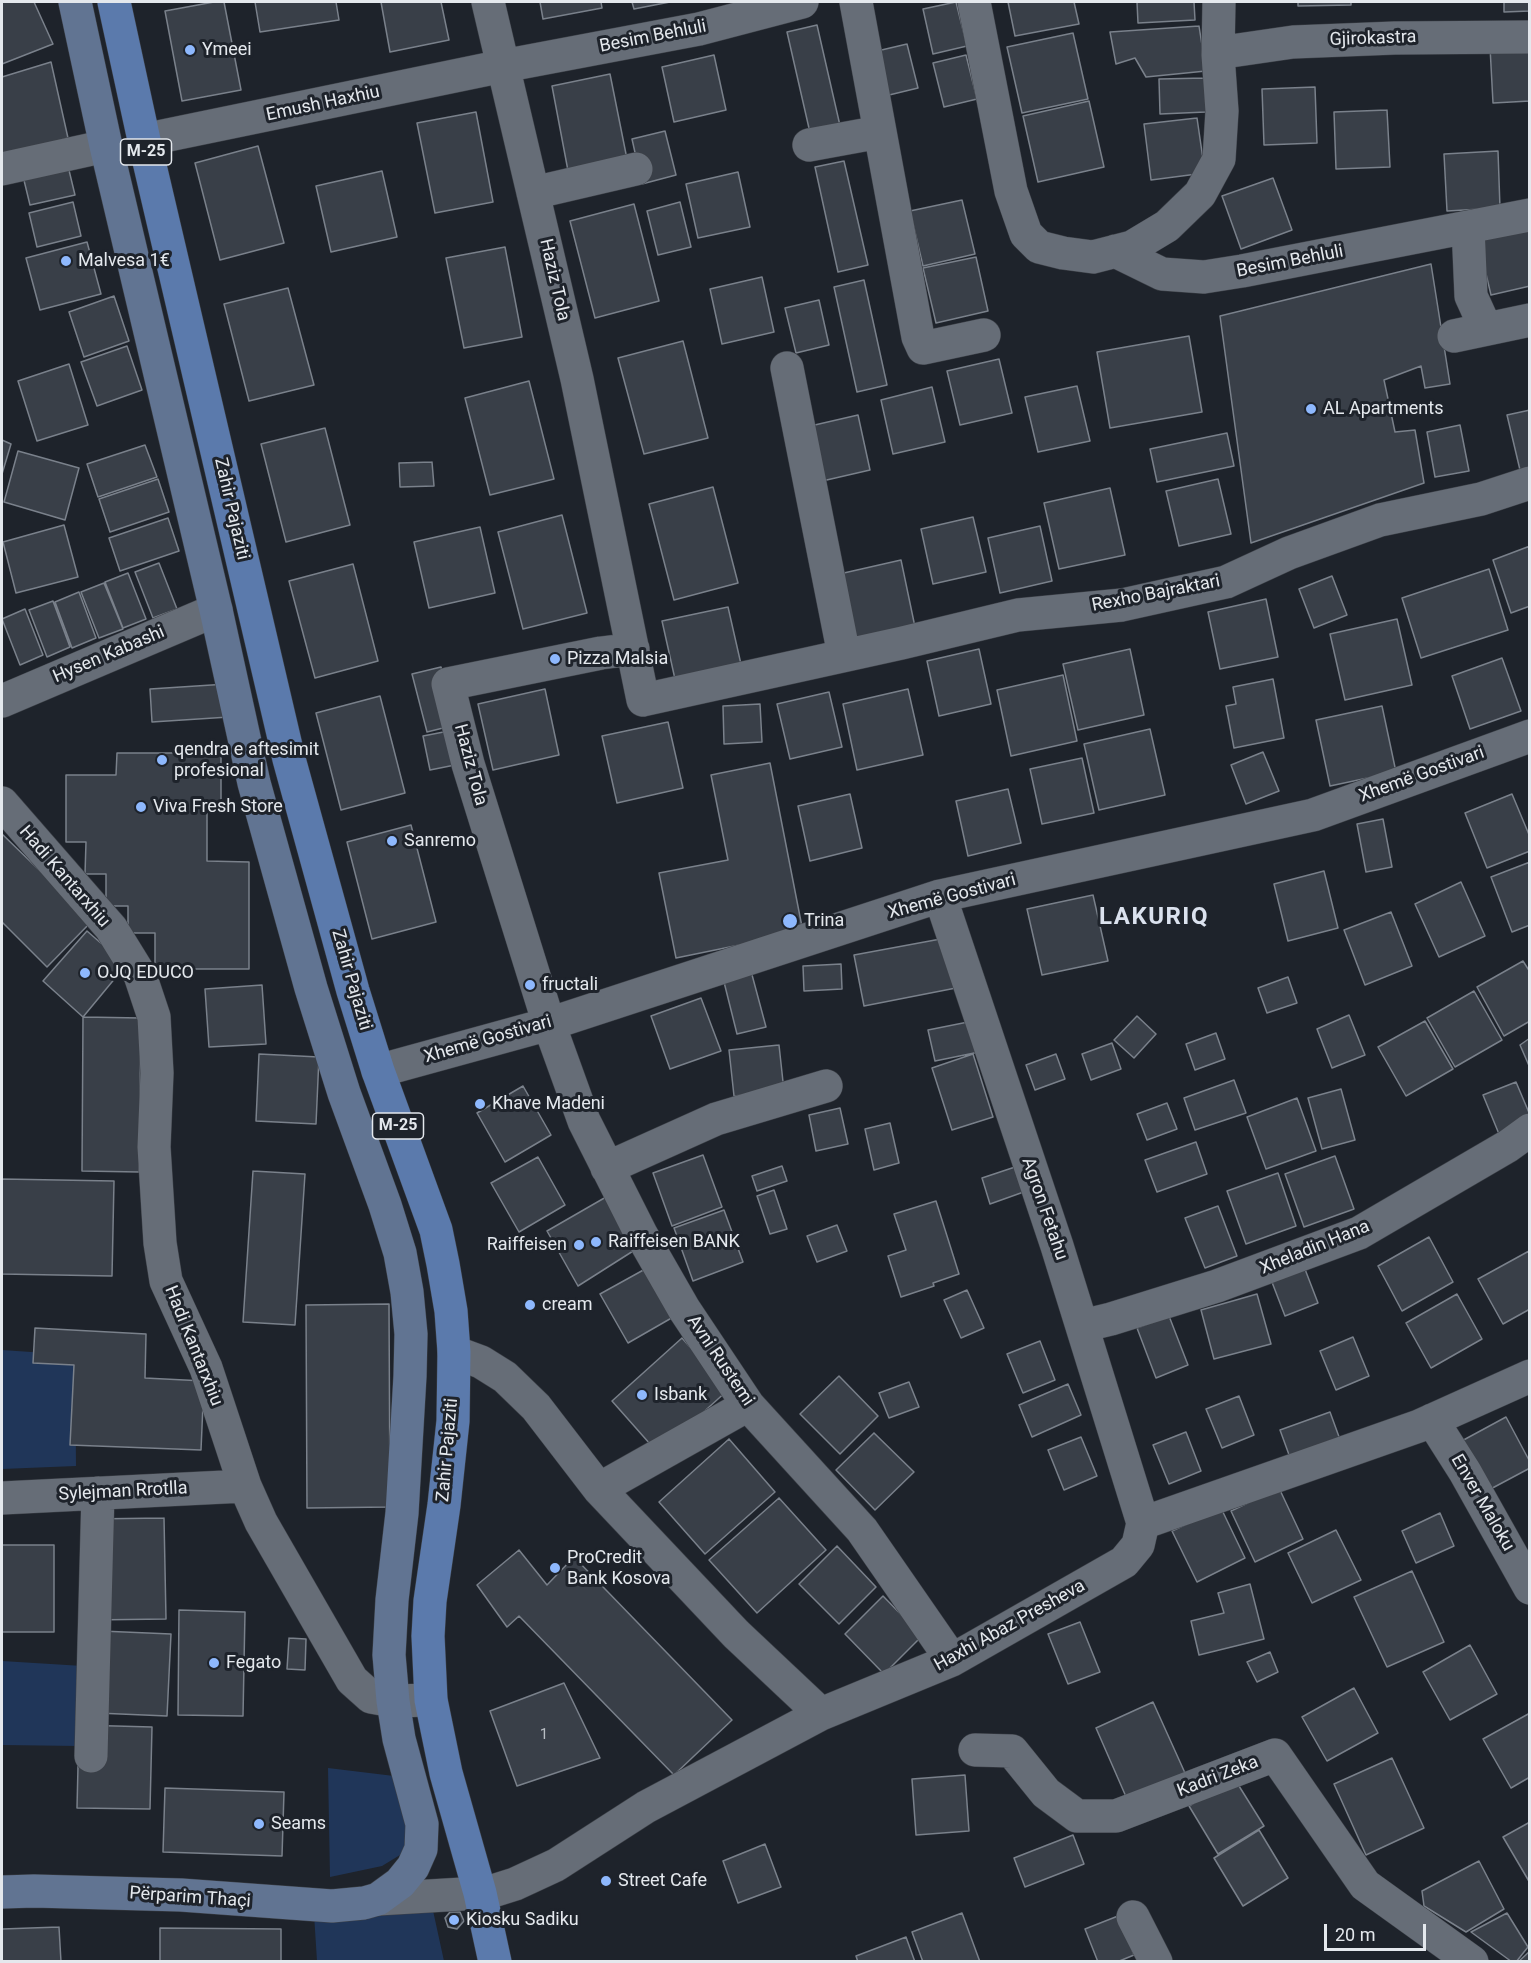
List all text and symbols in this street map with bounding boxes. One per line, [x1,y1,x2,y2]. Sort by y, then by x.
street label: Besim Behluli [598,16,708,58]
street label: Gjirokastra [1329,27,1417,51]
place label: Ymeei [202,39,252,61]
marker: Ymeei [183,43,197,57]
street label: Emush Haxhiu [264,81,382,127]
road number: M-25 [120,139,172,165]
street label: Haziz Tola [534,237,574,323]
street label: Besim Behluli [1235,241,1345,283]
place label: Malvesa 1€ [78,250,170,272]
marker: Malvesa 1€ [59,254,73,268]
place label: AL Apartments [1323,398,1443,420]
marker: AL Apartments [1304,402,1318,416]
street label: Zahir Pajaziti [209,456,253,562]
street label: Rexho Bajraktari [1090,571,1222,617]
street label: Hysen Kabashi [50,622,168,688]
place label: Pizza Malsia [567,648,668,670]
marker: Pizza Malsia [548,652,562,666]
street label: Haziz Tola [449,722,491,808]
place label: qendra e aftesimit profesional [174,739,319,782]
street label: Xhemë Gostivari [1357,742,1487,808]
marker: qendra e aftesimit profesional [155,753,169,767]
place label: Viva Fresh Store [153,796,283,818]
marker: Viva Fresh Store [134,800,148,814]
street label: Hadi Kantarxhiu [14,822,114,932]
place label: Sanremo [404,830,476,852]
marker: Sanremo [385,834,399,848]
street label: Xhemë Gostivari [886,870,1018,924]
district label: LAKURIQ [1099,904,1209,932]
place label: Trina [804,910,844,932]
marker: Trina [781,912,799,930]
street label: Zahir Pajaziti [326,927,376,1033]
place label: OJQ EDUCO [97,962,194,984]
marker: OJQ EDUCO [78,966,92,980]
place label: fructali [542,974,598,996]
marker: fructali [523,978,537,992]
street label: Xhemë Gostivari [422,1011,554,1069]
place label: Khave Madeni [492,1093,605,1115]
marker: Khave Madeni [473,1097,487,1111]
road number: M-25 [372,1113,424,1139]
street label: Agron Fetahu [1016,1155,1072,1263]
street label: Xheladin Hana [1257,1216,1373,1280]
place label: Raiffeisen BANK [608,1231,740,1253]
place label: Raiffeisen [487,1234,567,1256]
marker: Raiffeisen BANK [589,1235,603,1249]
marker: Raiffeisen [572,1238,586,1252]
street label: Hadi Kantarxhiu [159,1283,227,1409]
place label: cream [542,1294,592,1316]
marker: cream [523,1298,537,1312]
street label: Avni Rustemi [682,1312,758,1410]
place label: Isbank [654,1384,707,1406]
marker: Isbank [635,1388,649,1402]
street label: Zahir Pajaziti [433,1397,463,1503]
street label: Enver Maloku [1446,1451,1518,1555]
street label: Sylejman Rrotlla [58,1478,188,1506]
place label: ProCredit Bank Kosova [567,1547,671,1590]
marker: ProCredit Bank Kosova [548,1561,562,1575]
street label: Haxhi Abaz Presheva [931,1576,1089,1676]
place label: Fegato [226,1652,281,1674]
marker: Fegato [207,1656,221,1670]
house number: 1 [540,1726,548,1744]
street label: Kadri Zeka [1174,1752,1262,1802]
place label: Seams [271,1813,326,1835]
marker: Seams [252,1817,266,1831]
place label: Street Cafe [618,1870,707,1892]
marker: Street Cafe [599,1874,613,1888]
street label: Përparim Thaçi [129,1883,251,1913]
place label: Kiosku Sadiku [466,1909,579,1931]
scale bar [1327,1912,1429,1950]
marker: Kiosku Sadiku [447,1913,461,1927]
text: 20 m [1335,1924,1375,1945]

